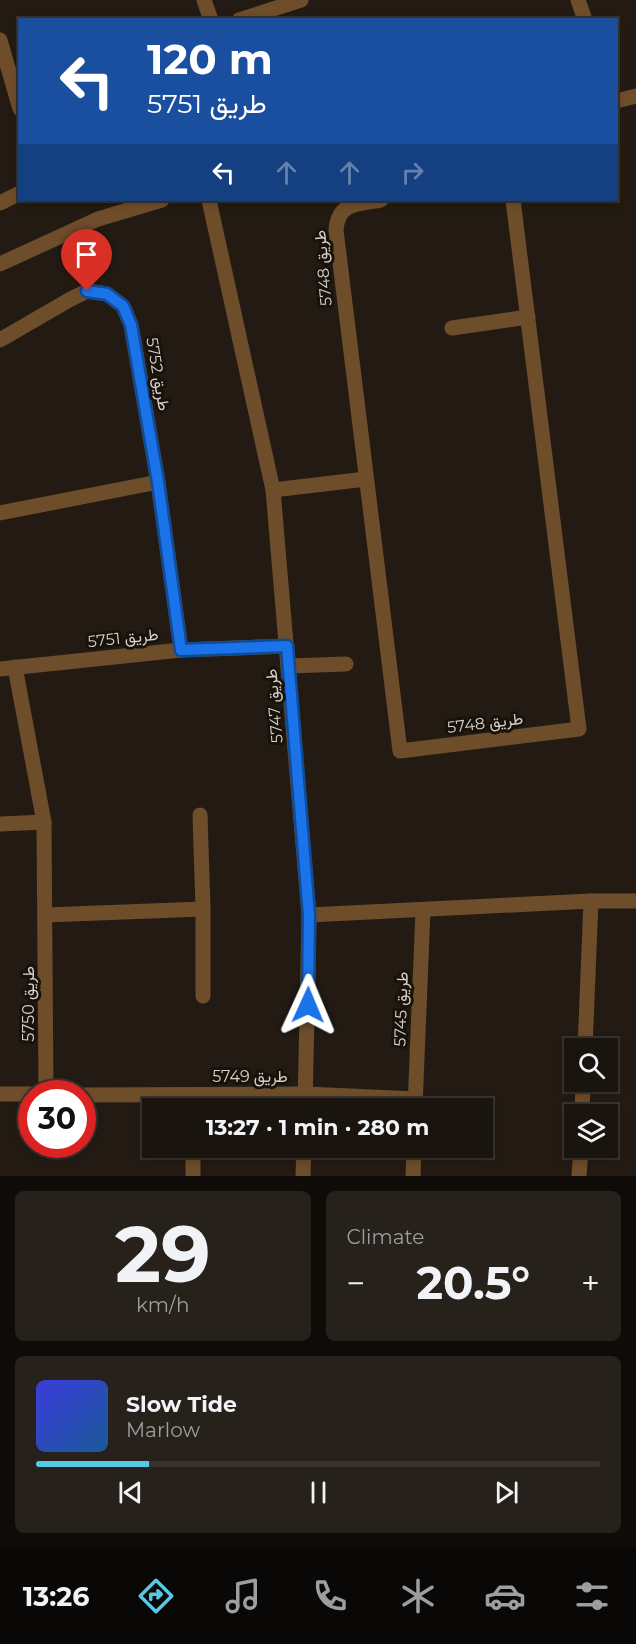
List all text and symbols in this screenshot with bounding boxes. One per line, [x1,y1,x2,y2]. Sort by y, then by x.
text: 120 m [147,33,273,85]
icon: left [48,42,126,120]
text: طريق 5751 [147,87,267,120]
icon: left [207,156,240,189]
icon: ahead [270,156,303,189]
icon: ahead [333,156,366,189]
icon: right [396,156,429,189]
pin [61,229,112,291]
street label: طريق 5748 [310,229,337,307]
icon: arrive [70,238,103,271]
street label: طريق 5752 [141,336,174,412]
street label: طريق 5751 [87,625,159,652]
street label: طريق 5747 [261,668,288,744]
street label: طريق 5748 [446,709,524,738]
street label: طريق 5750 [19,966,39,1042]
street label: طريق 5745 [390,971,413,1047]
position arrow [276,973,340,1037]
map controls [564,1038,618,1158]
button: search [564,1038,618,1092]
street label: طريق 5749 [212,1067,288,1087]
speed limit sign: 30 [18,1080,96,1158]
button: layers [564,1104,618,1158]
text: 13:27 · 1 min · 280 m [206,1114,429,1141]
text: 29 [115,1206,211,1302]
text: Climate [347,1225,424,1249]
text: 20.5° [416,1255,530,1310]
text: − [347,1263,365,1303]
text: + [581,1263,600,1303]
text: km/h [136,1293,189,1317]
text: Slow Tide [126,1391,237,1418]
text: Marlow [126,1418,200,1442]
icon: previous [114,1476,147,1509]
icon: pause [302,1476,335,1509]
icon: next [490,1476,523,1509]
icon: directions [135,1575,177,1617]
icon: music [222,1575,264,1617]
icon: phone [309,1575,351,1617]
icon: climate [397,1575,439,1617]
icon: car [484,1575,526,1617]
icon: filters [571,1575,613,1617]
text: 13:26 [23,1580,89,1613]

